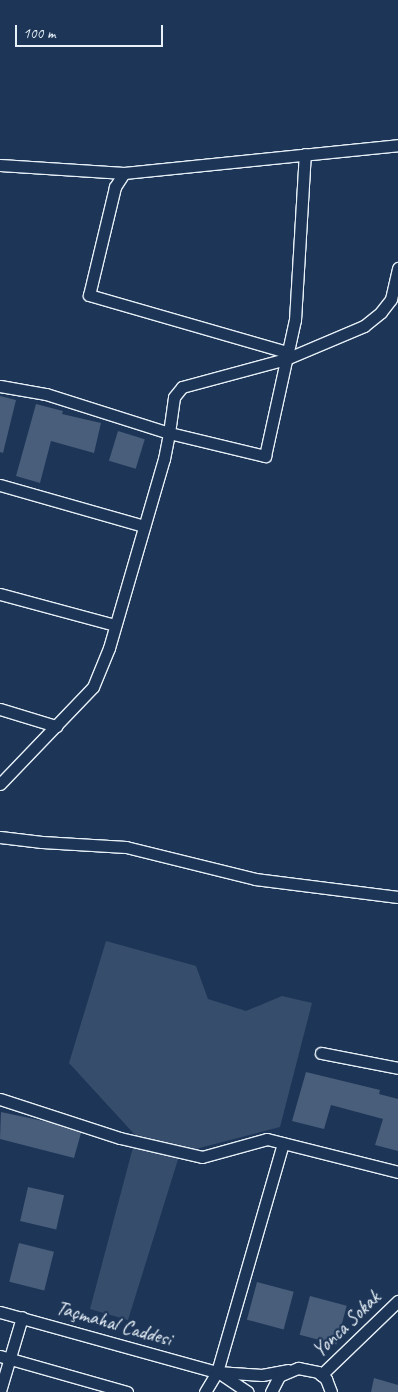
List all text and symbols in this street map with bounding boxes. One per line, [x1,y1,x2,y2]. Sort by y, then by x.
scale bar [18,15,165,47]
text: 100 m [23,24,55,43]
street label: Yonca Sokak [307,1286,385,1362]
street label: Taçmahal Caddesi [53,1295,175,1351]

